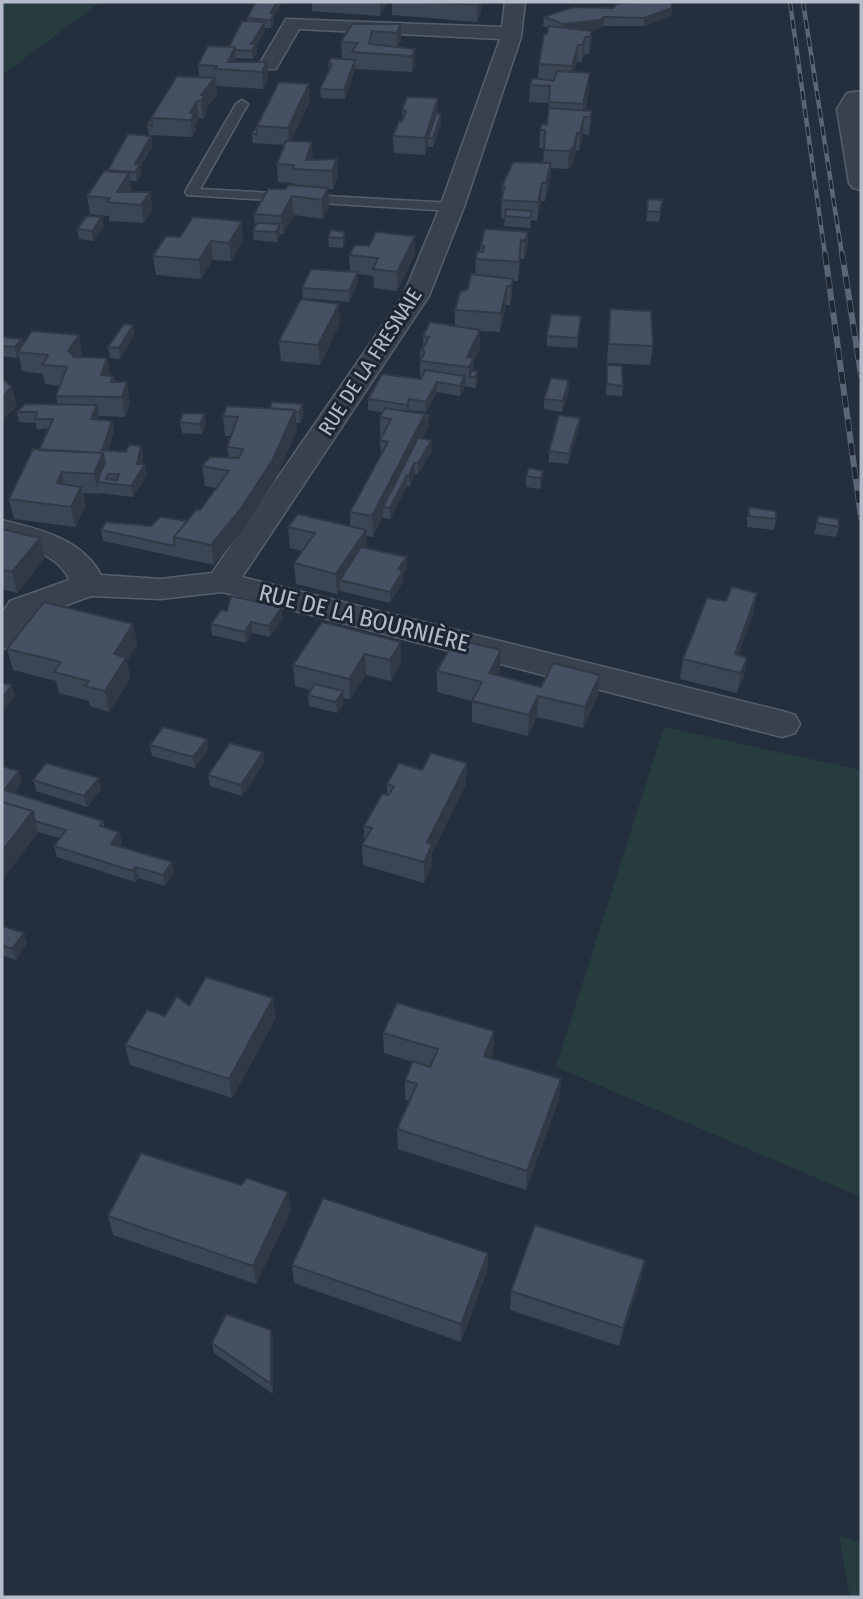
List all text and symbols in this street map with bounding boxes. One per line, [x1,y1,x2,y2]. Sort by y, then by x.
street label: RUE DE LA FRESNAIE [313,283,427,441]
street label: RUE DE LA BOURNIÈRE [256,577,472,658]

